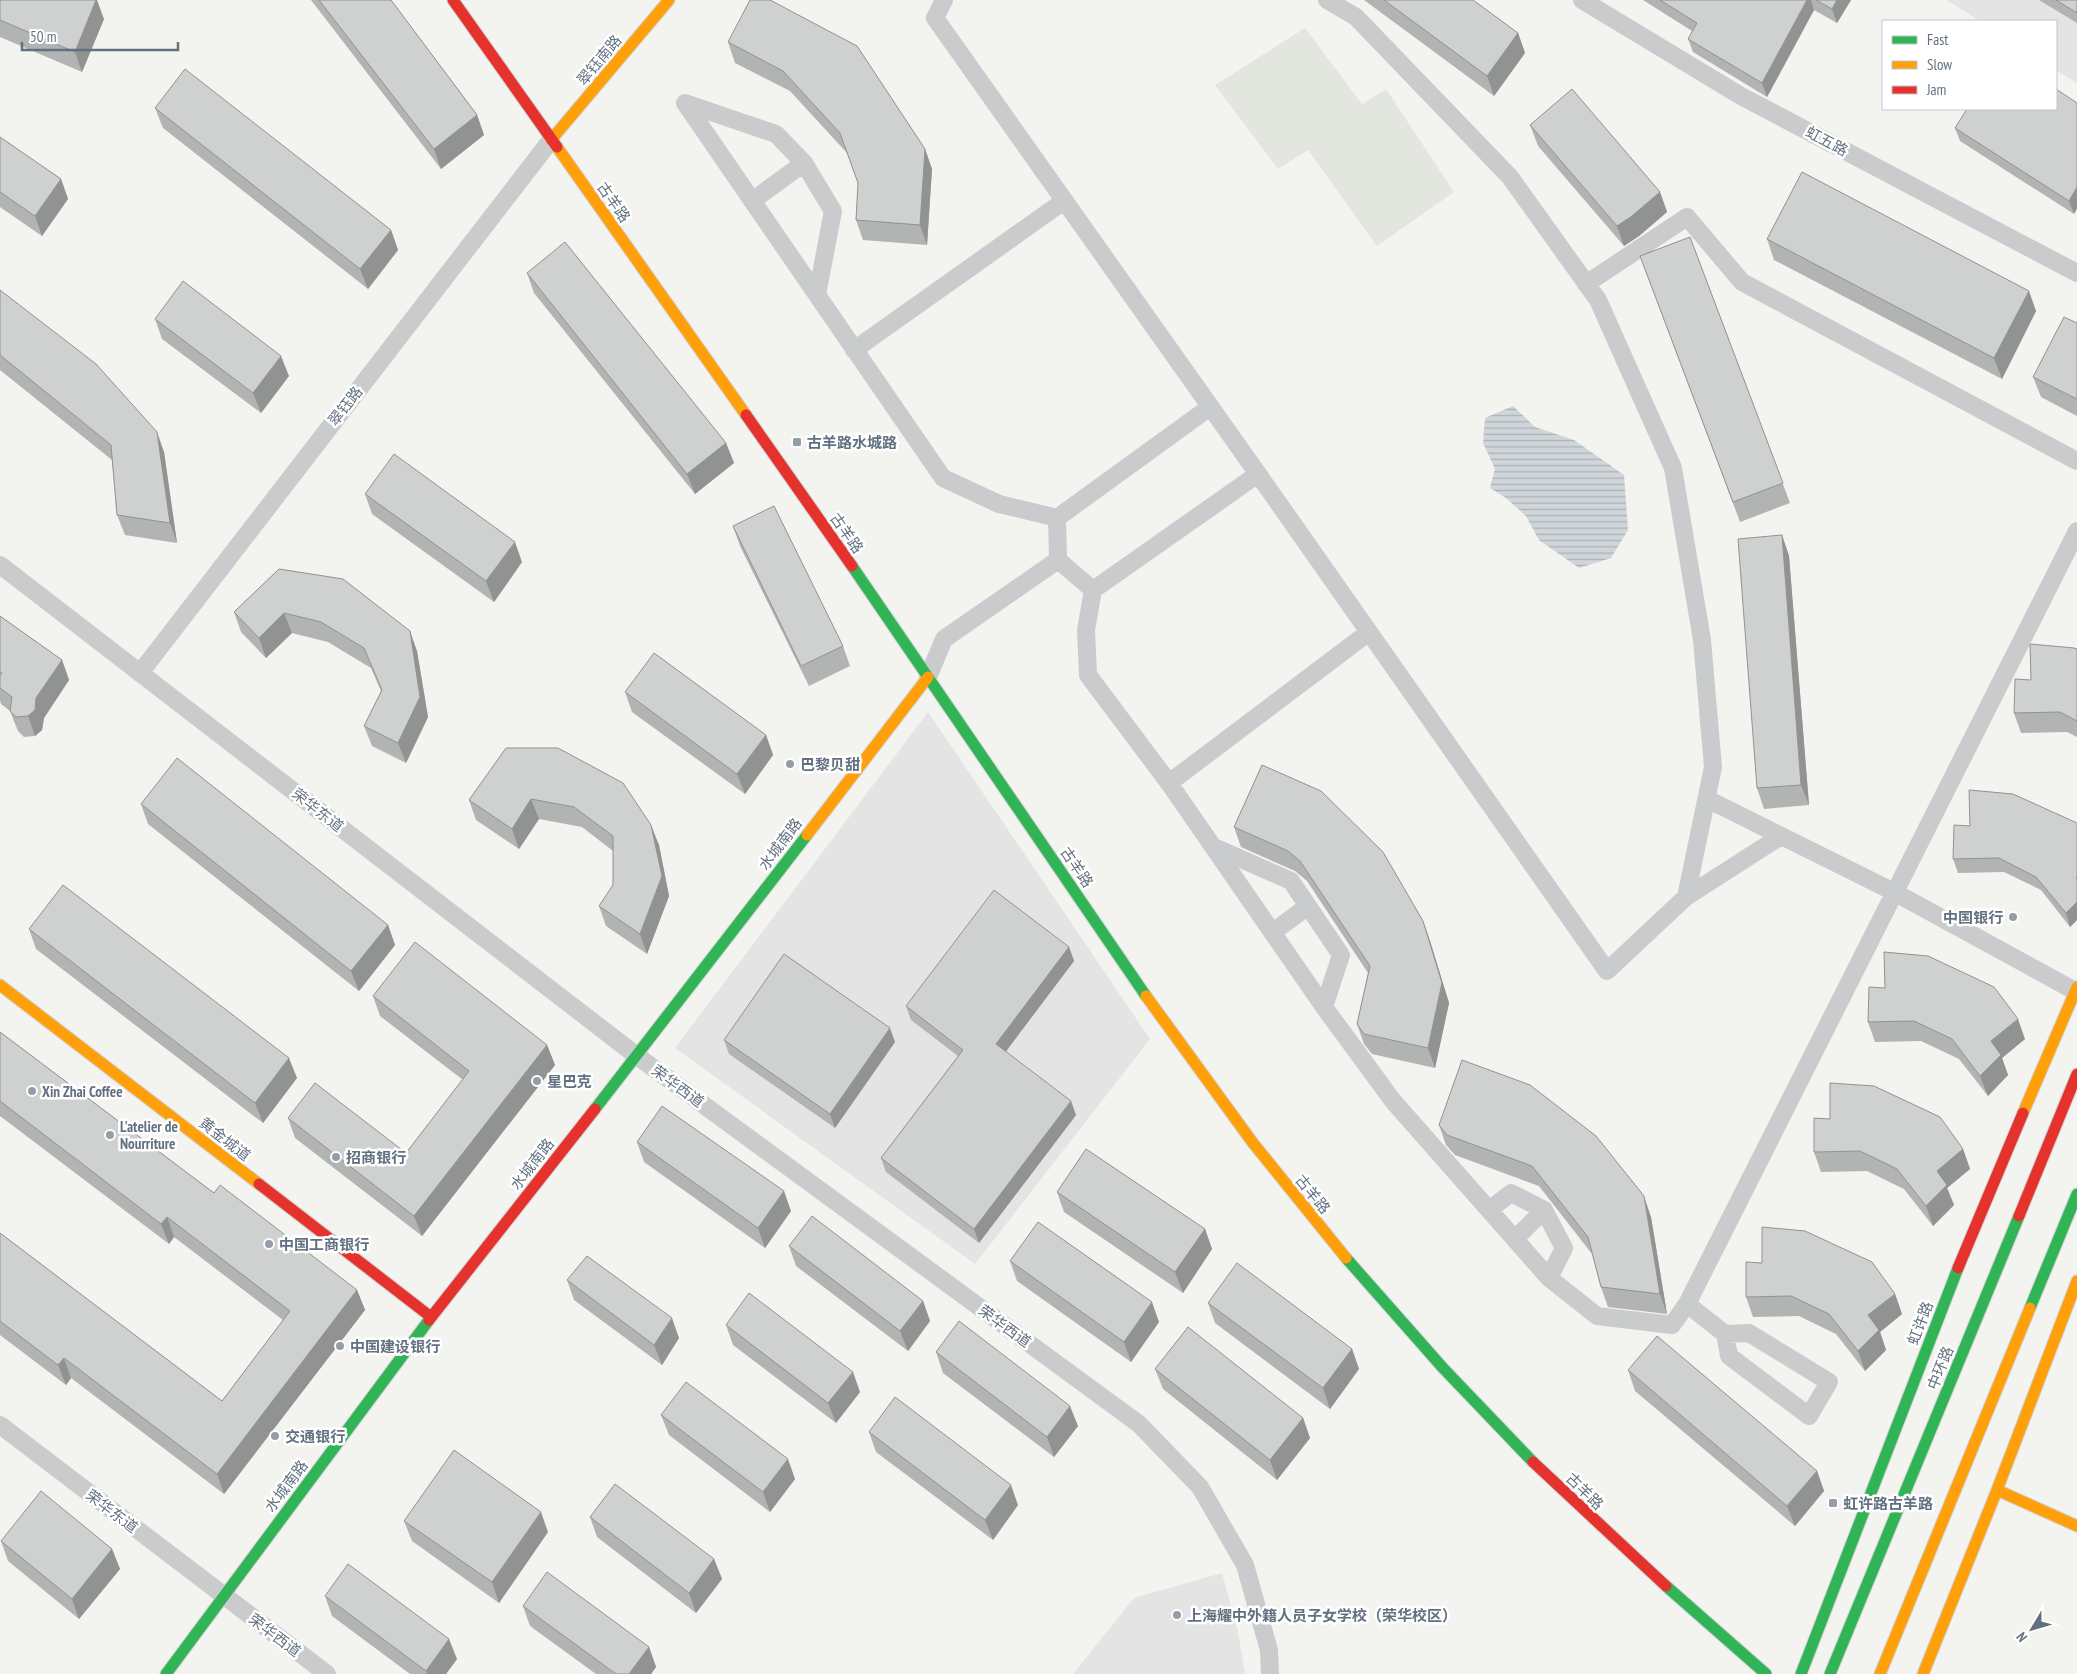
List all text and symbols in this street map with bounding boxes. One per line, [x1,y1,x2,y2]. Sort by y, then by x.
scale bar [22,20,179,52]
legend [1882,20,2057,110]
text: 50 m [30,27,56,46]
text: Fast [1927,30,1948,49]
street label: 翠钰南路 [572,31,626,89]
text: Slow [1927,55,1952,74]
text: Jam [1926,80,1946,99]
street label: 虹五路 [1803,122,1851,160]
street label: 古羊路 [593,178,635,226]
street label: 翠钰路 [324,382,366,430]
place label: 古羊路水城路 [807,433,897,452]
marker: 古羊路水城路 [791,436,803,448]
street label: 古羊路 [826,509,868,557]
place label: 巴黎贝甜 [800,755,860,774]
marker: 巴黎贝甜 [784,758,796,770]
street label: 荣华东道 [289,784,347,836]
street label: 水城南路 [754,814,806,874]
street label: 古羊路 [1057,843,1097,891]
place label: 中国银行 [1943,908,2003,927]
marker: 中国银行 [2007,911,2019,923]
street label: 荣华西道 [648,1061,708,1111]
place label: 星巴克 [547,1072,592,1091]
marker: 星巴克 [531,1075,543,1087]
place label: Xin Zhai Coffee [42,1082,123,1101]
marker: Xin Zhai Coffee [26,1085,38,1097]
street label: 黄金城道 [196,1113,254,1165]
place label: L'atelier de Nourriture [120,1117,178,1153]
marker: L'atelier de Nourriture [104,1129,116,1141]
street label: 水城南路 [506,1135,558,1193]
place label: 招商银行 [346,1148,406,1167]
marker: 招商银行 [330,1151,342,1163]
street label: 古羊路 [1291,1171,1335,1217]
place label: 中国工商银行 [279,1235,369,1254]
marker: 中国工商银行 [263,1238,275,1250]
street label: 虹许路 [1903,1299,1937,1347]
street label: 荣华西道 [975,1301,1035,1351]
place label: 中国建设银行 [350,1337,440,1356]
marker: 中国建设银行 [334,1340,346,1352]
street label: 中环路 [1923,1344,1957,1392]
place label: 交通银行 [285,1427,345,1446]
marker: 交通银行 [269,1430,281,1442]
street label: 水城南路 [260,1456,312,1516]
street label: 古羊路 [1562,1469,1608,1513]
street label: 荣华东道 [82,1485,142,1537]
place label: 虹许路古羊路 [1843,1494,1933,1513]
marker: 虹许路古羊路 [1827,1497,1839,1509]
north arrow [2007,1604,2057,1654]
place label: 上海耀中外籍人员子女学校（荣华校区） [1187,1606,1457,1625]
street label: 荣华西道 [245,1609,305,1661]
marker: 上海耀中外籍人员子女学校（荣华校区） [1171,1609,1183,1621]
text: N [2012,1628,2031,1646]

